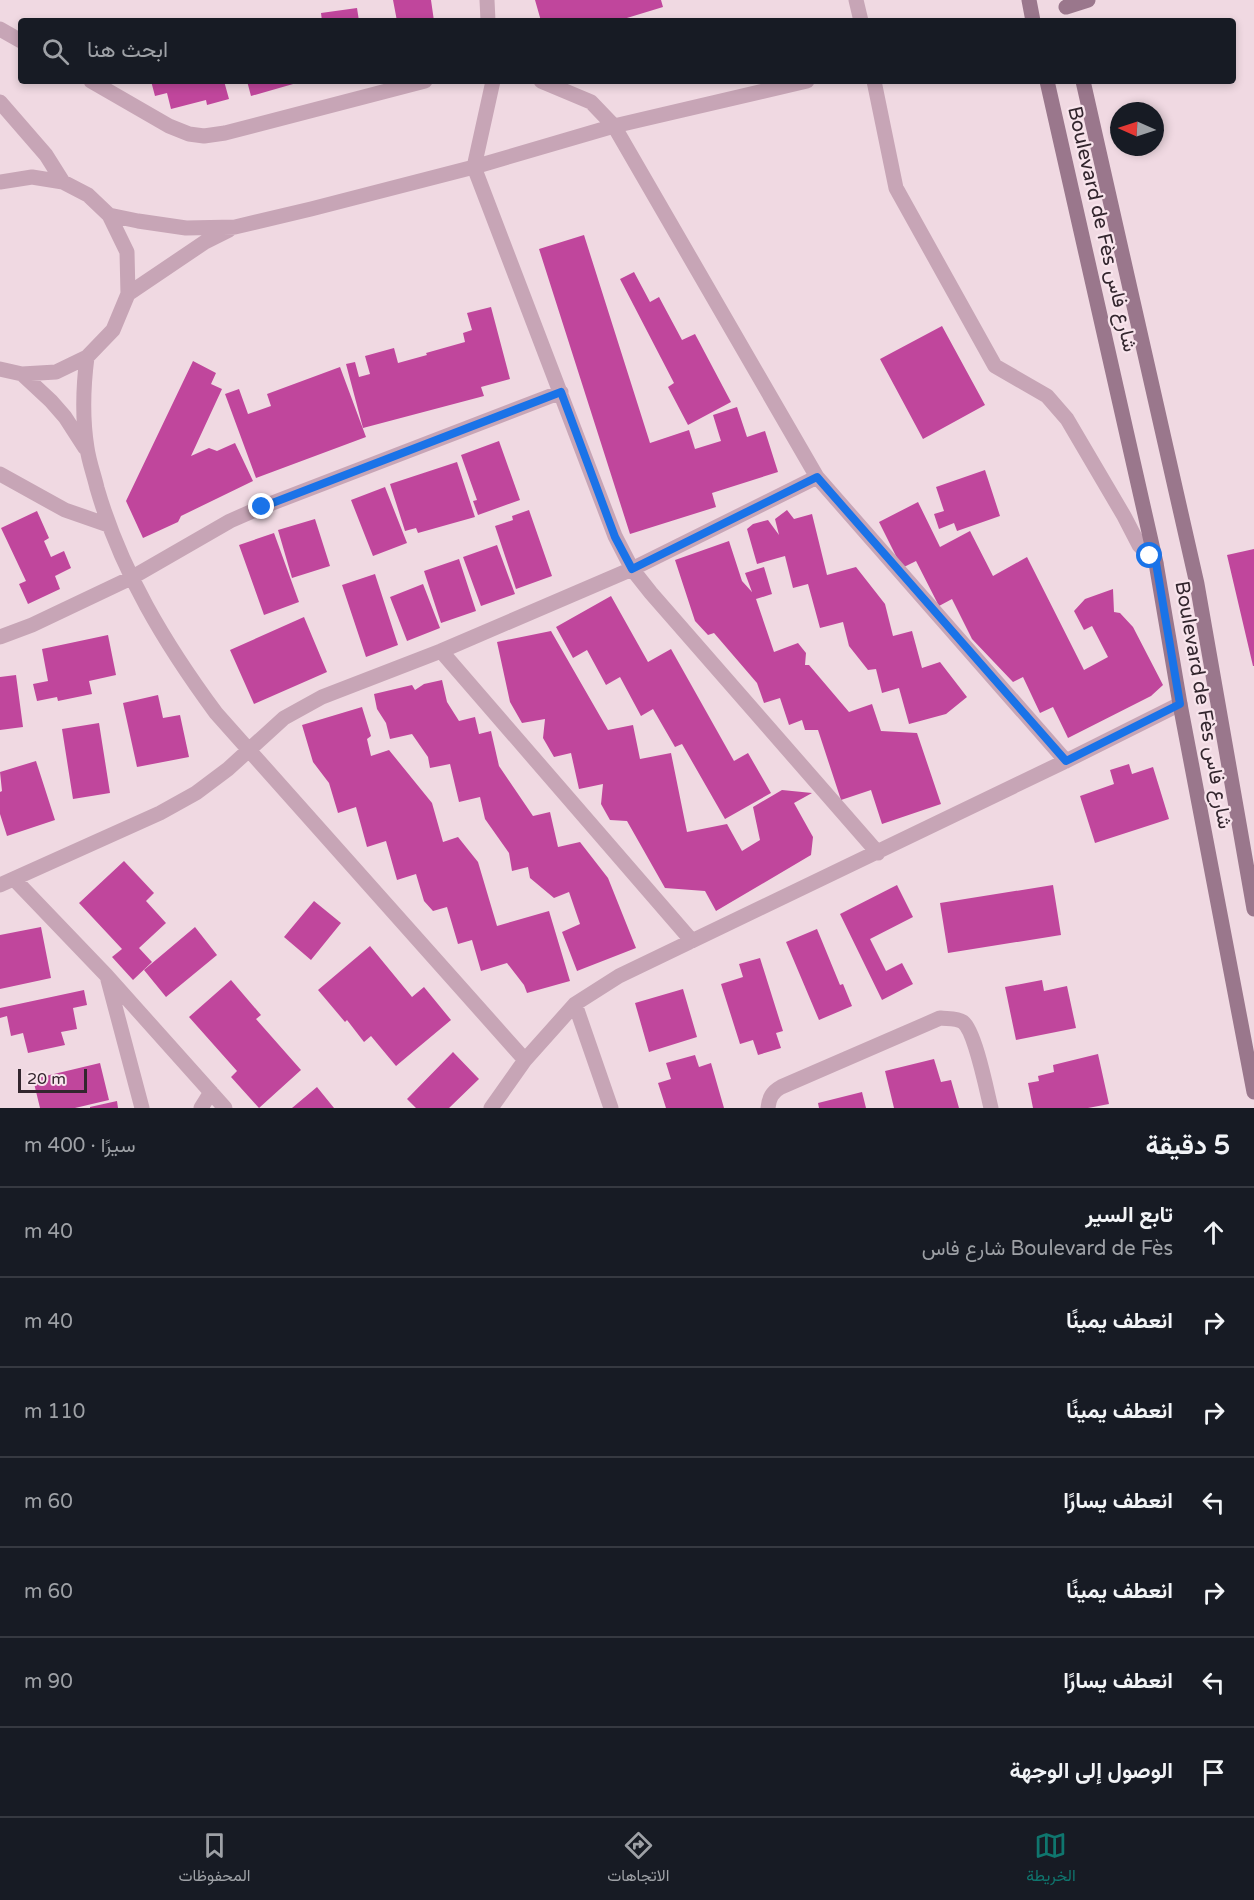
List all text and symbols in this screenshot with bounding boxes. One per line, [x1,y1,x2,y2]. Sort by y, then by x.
search box [18,18,1236,84]
icon: search [39,35,72,68]
text: ابحث هنا [87,37,168,63]
north arrow [1110,102,1164,156]
street label: Boulevard de Fès شارع فاس [1061,104,1142,354]
route end [248,493,274,519]
route start [1136,542,1162,568]
street label: Boulevard de Fès شارع فاس [1168,579,1237,831]
scale bar [18,1066,87,1094]
text: 20 m [27,1069,66,1089]
text: 5 دقيقة [1146,1130,1230,1161]
text: سيرًا · 400 m [24,1134,136,1158]
text: تابع السير [1085,1202,1173,1228]
icon: ahead [1197,1216,1230,1249]
text: 40 m [24,1220,73,1244]
text: Boulevard de Fès شارع فاس [922,1237,1173,1261]
icon: right [1197,1306,1230,1339]
text: انعطف يمينًا [1066,1308,1173,1334]
text: 40 m [24,1310,73,1334]
icon: right [1197,1396,1230,1429]
text: انعطف يمينًا [1066,1398,1173,1424]
text: 110 m [24,1400,85,1424]
icon: left [1197,1486,1230,1519]
text: انعطف يسارًا [1063,1488,1173,1514]
text: 60 m [24,1490,73,1514]
icon: right [1197,1576,1230,1609]
text: انعطف يمينًا [1066,1578,1173,1604]
text: 60 m [24,1580,73,1604]
icon: left [1197,1666,1230,1699]
text: انعطف يسارًا [1063,1668,1173,1694]
text: 90 m [24,1670,73,1694]
icon: arrive [1197,1756,1230,1789]
text: الوصول إلى الوجهة [1009,1758,1173,1784]
tab: المحفوظات [178,1829,251,1890]
tab: الاتجاهات [607,1829,669,1890]
tab: الخريطة [1026,1829,1076,1890]

